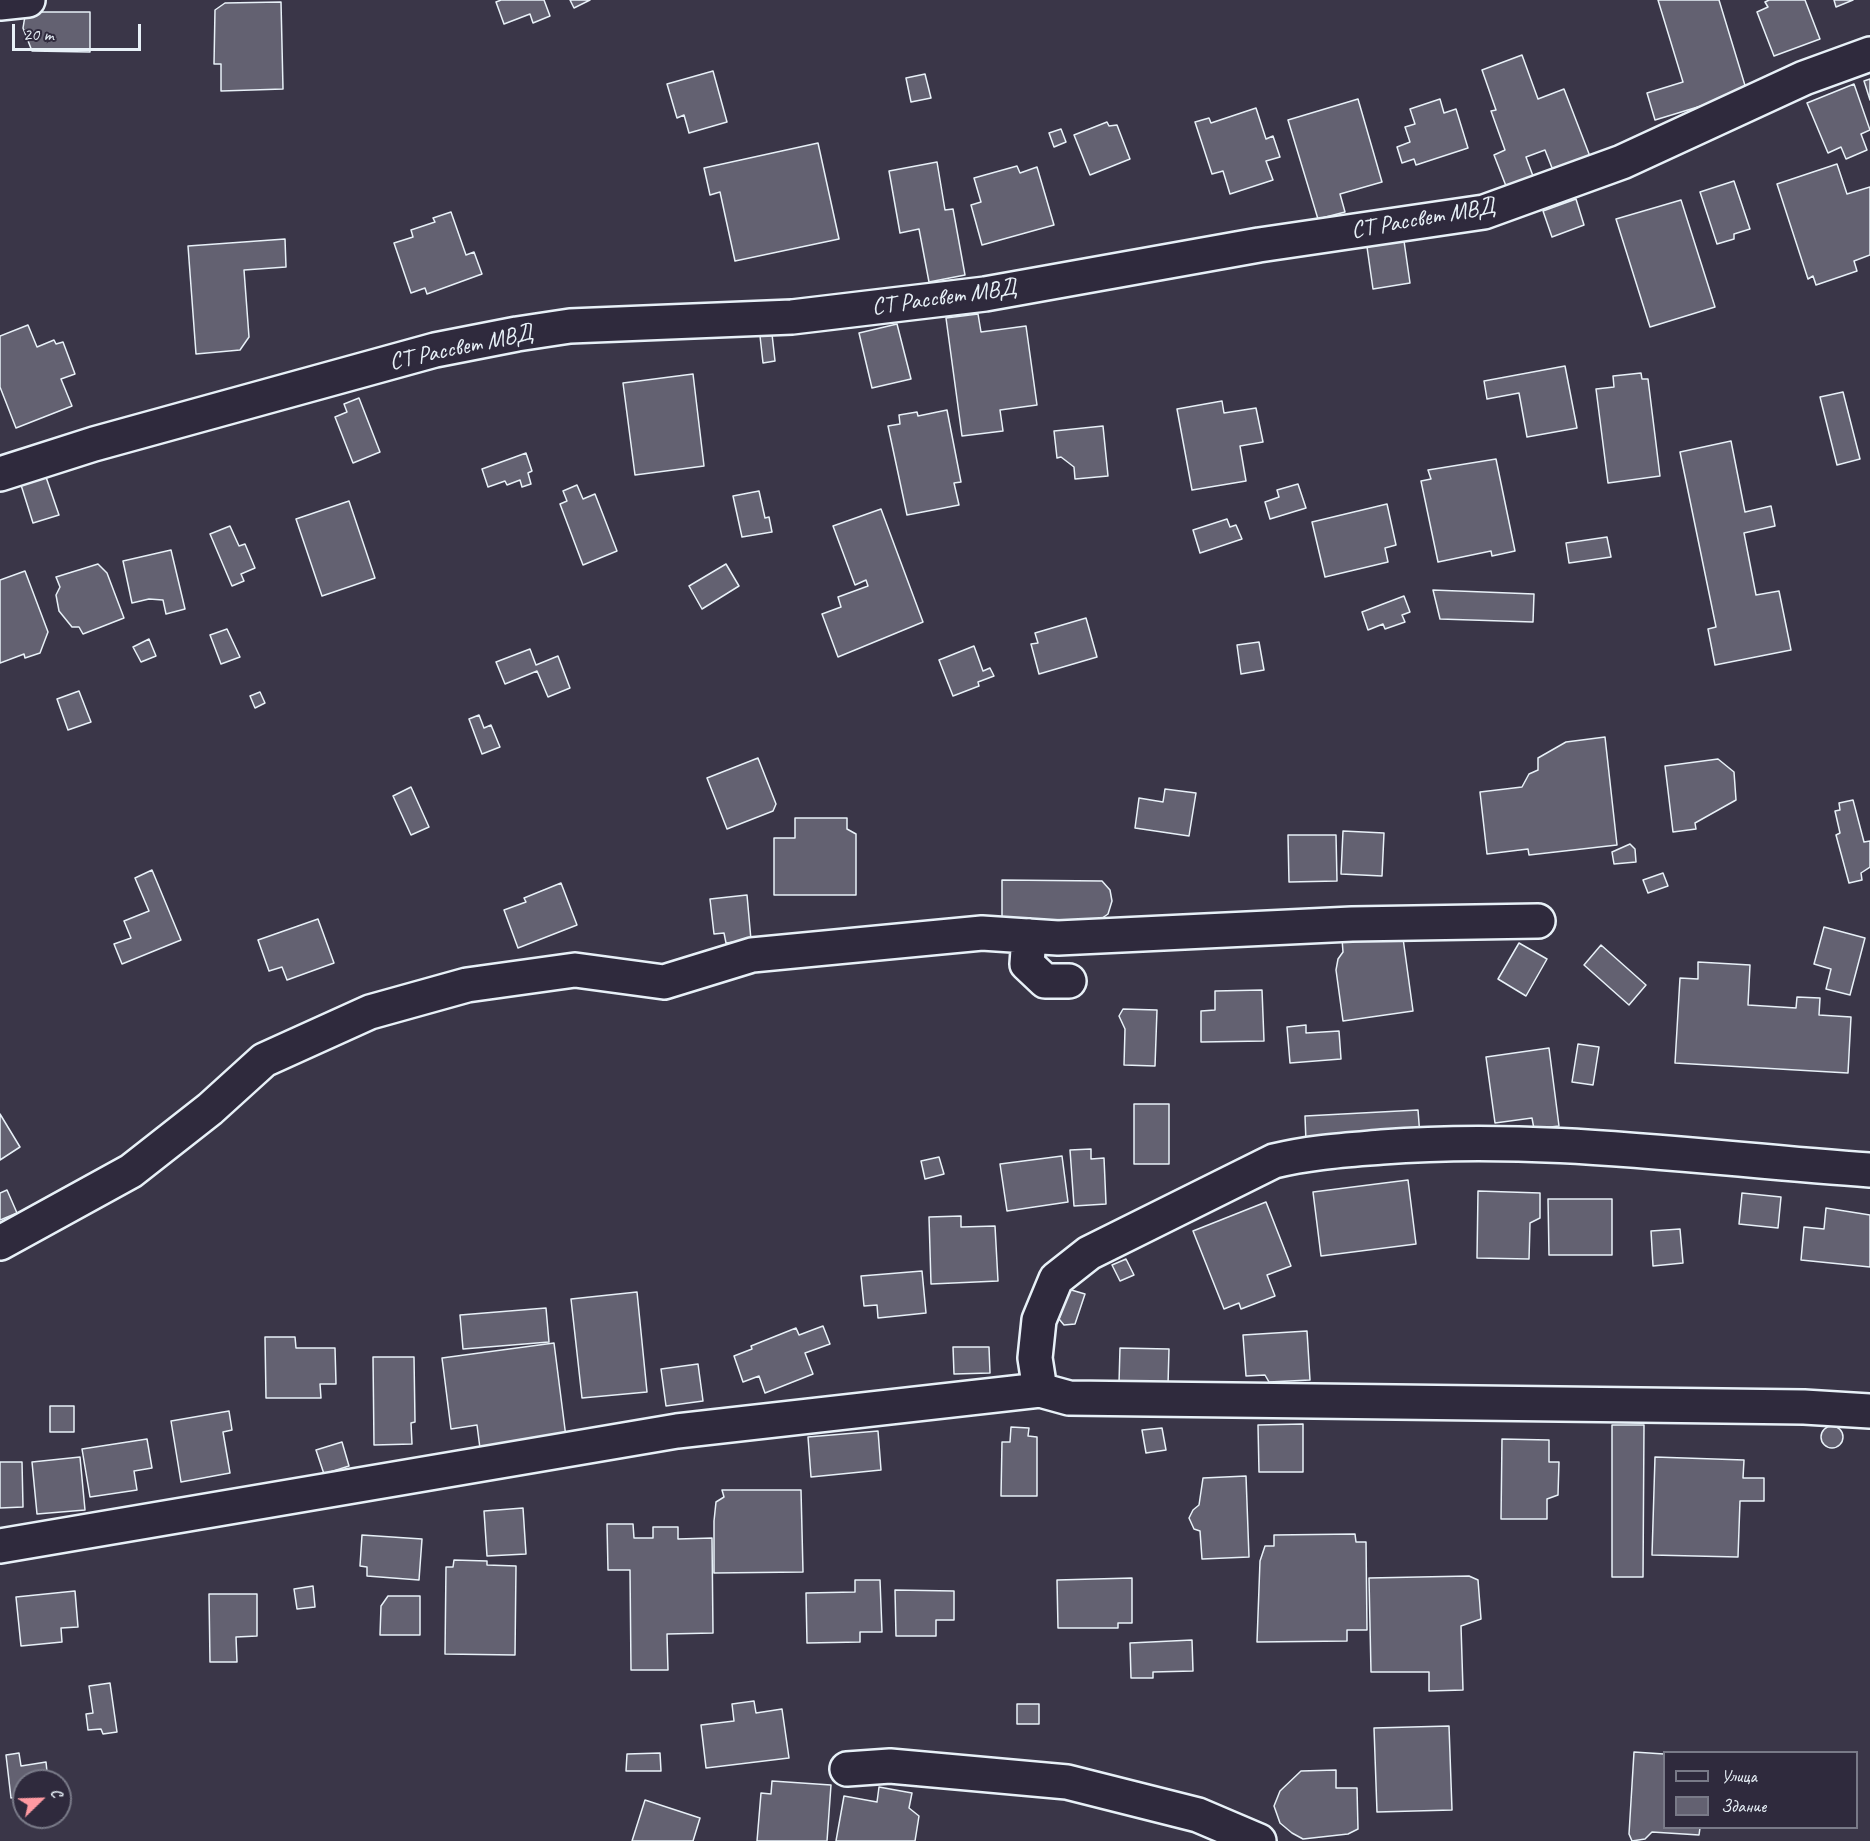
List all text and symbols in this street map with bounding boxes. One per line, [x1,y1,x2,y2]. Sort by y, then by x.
scale bar [15,12,144,50]
text: 20 m [23,23,54,45]
street label: СТ Рассвет МВД [1349,192,1497,246]
street label: СТ Рассвет МВД [870,274,1018,322]
street label: СТ Рассвет МВД [387,319,535,377]
legend [1663,1751,1858,1829]
text: Улица [1721,1765,1757,1787]
north arrow [12,1769,72,1829]
text: С [46,1785,67,1800]
text: Здание [1721,1795,1766,1817]

